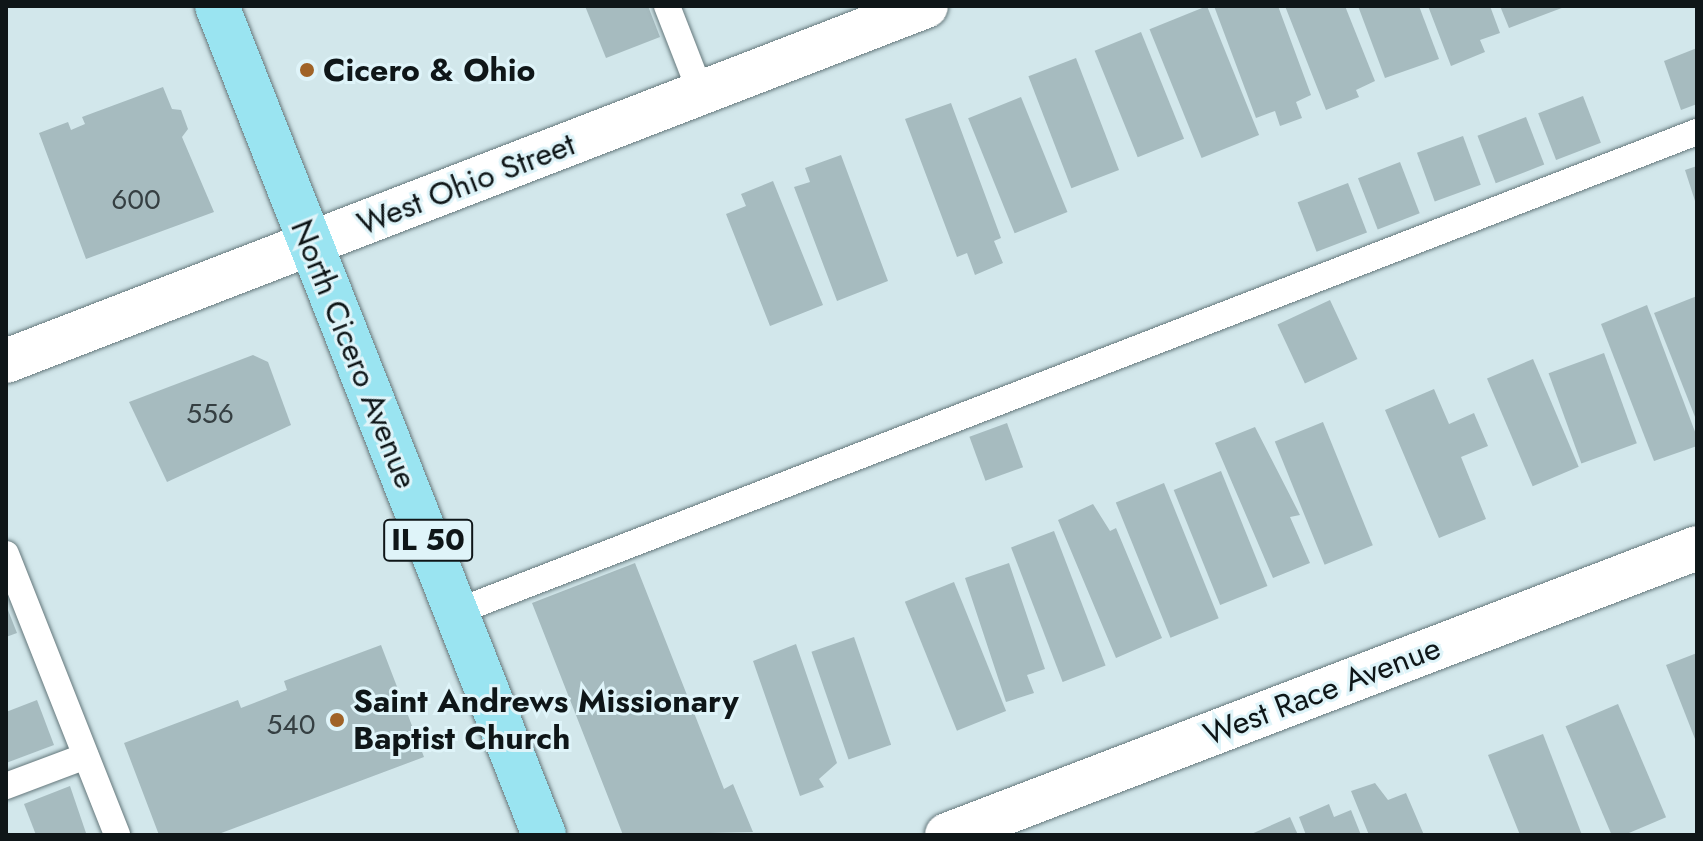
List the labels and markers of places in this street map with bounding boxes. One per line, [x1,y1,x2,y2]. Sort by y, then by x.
place label: Cicero & Ohio [323,51,535,89]
marker: Cicero & Ohio [298,61,316,79]
place label: Saint Andrews Missionary Baptist Church [353,683,739,758]
marker: Saint Andrews Missionary Baptist Church [328,711,346,729]

